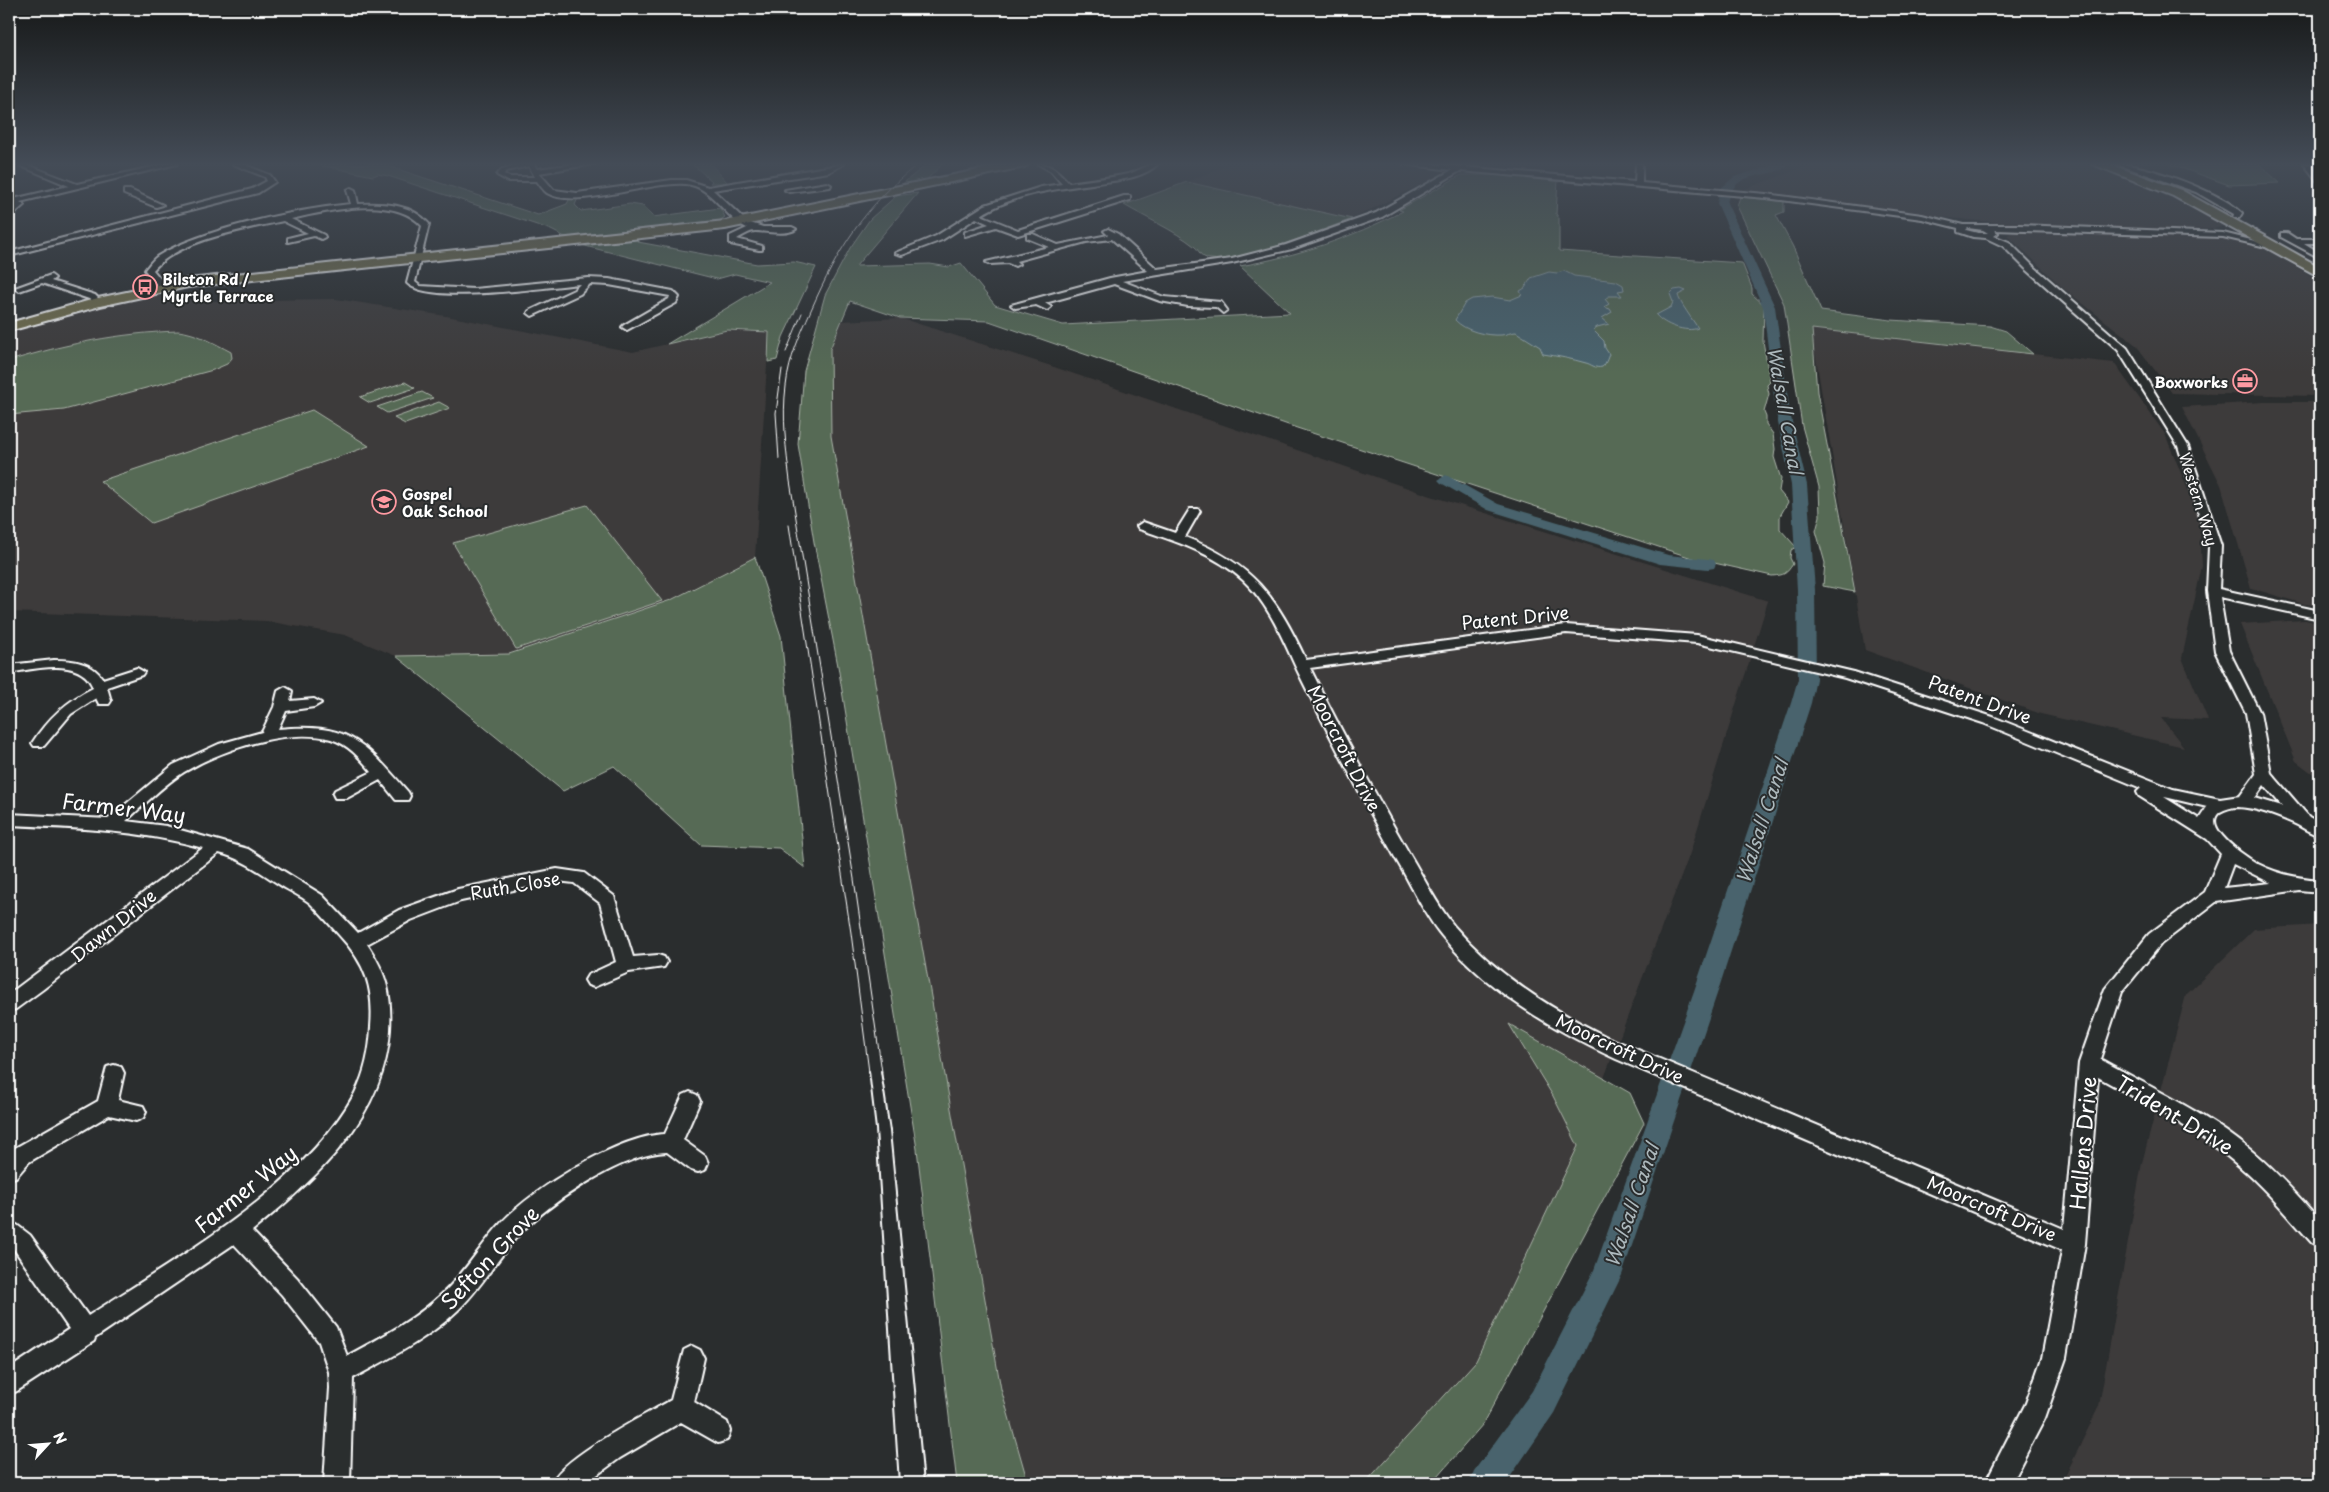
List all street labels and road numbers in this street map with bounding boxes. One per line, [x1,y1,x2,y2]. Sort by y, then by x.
street label: Western Way [2174,449,2224,549]
street label: Patent Drive [1460,598,1570,636]
street label: Patent Drive [1925,668,2035,730]
street label: Moorcroft Drive [1301,680,1389,816]
street label: Farmer Way [60,784,188,830]
street label: Ruth Close [468,864,562,906]
street label: Dawn Drive [64,882,162,968]
street label: Moorcroft Drive [1551,1006,1689,1090]
street label: Trident Drive [2110,1066,2240,1162]
street label: Hallens Drive [2060,1075,2104,1211]
street label: Farmer Way [187,1136,303,1240]
street label: Moorcroft Drive [1923,1168,2061,1248]
street label: Sefton Grove [432,1198,546,1316]

